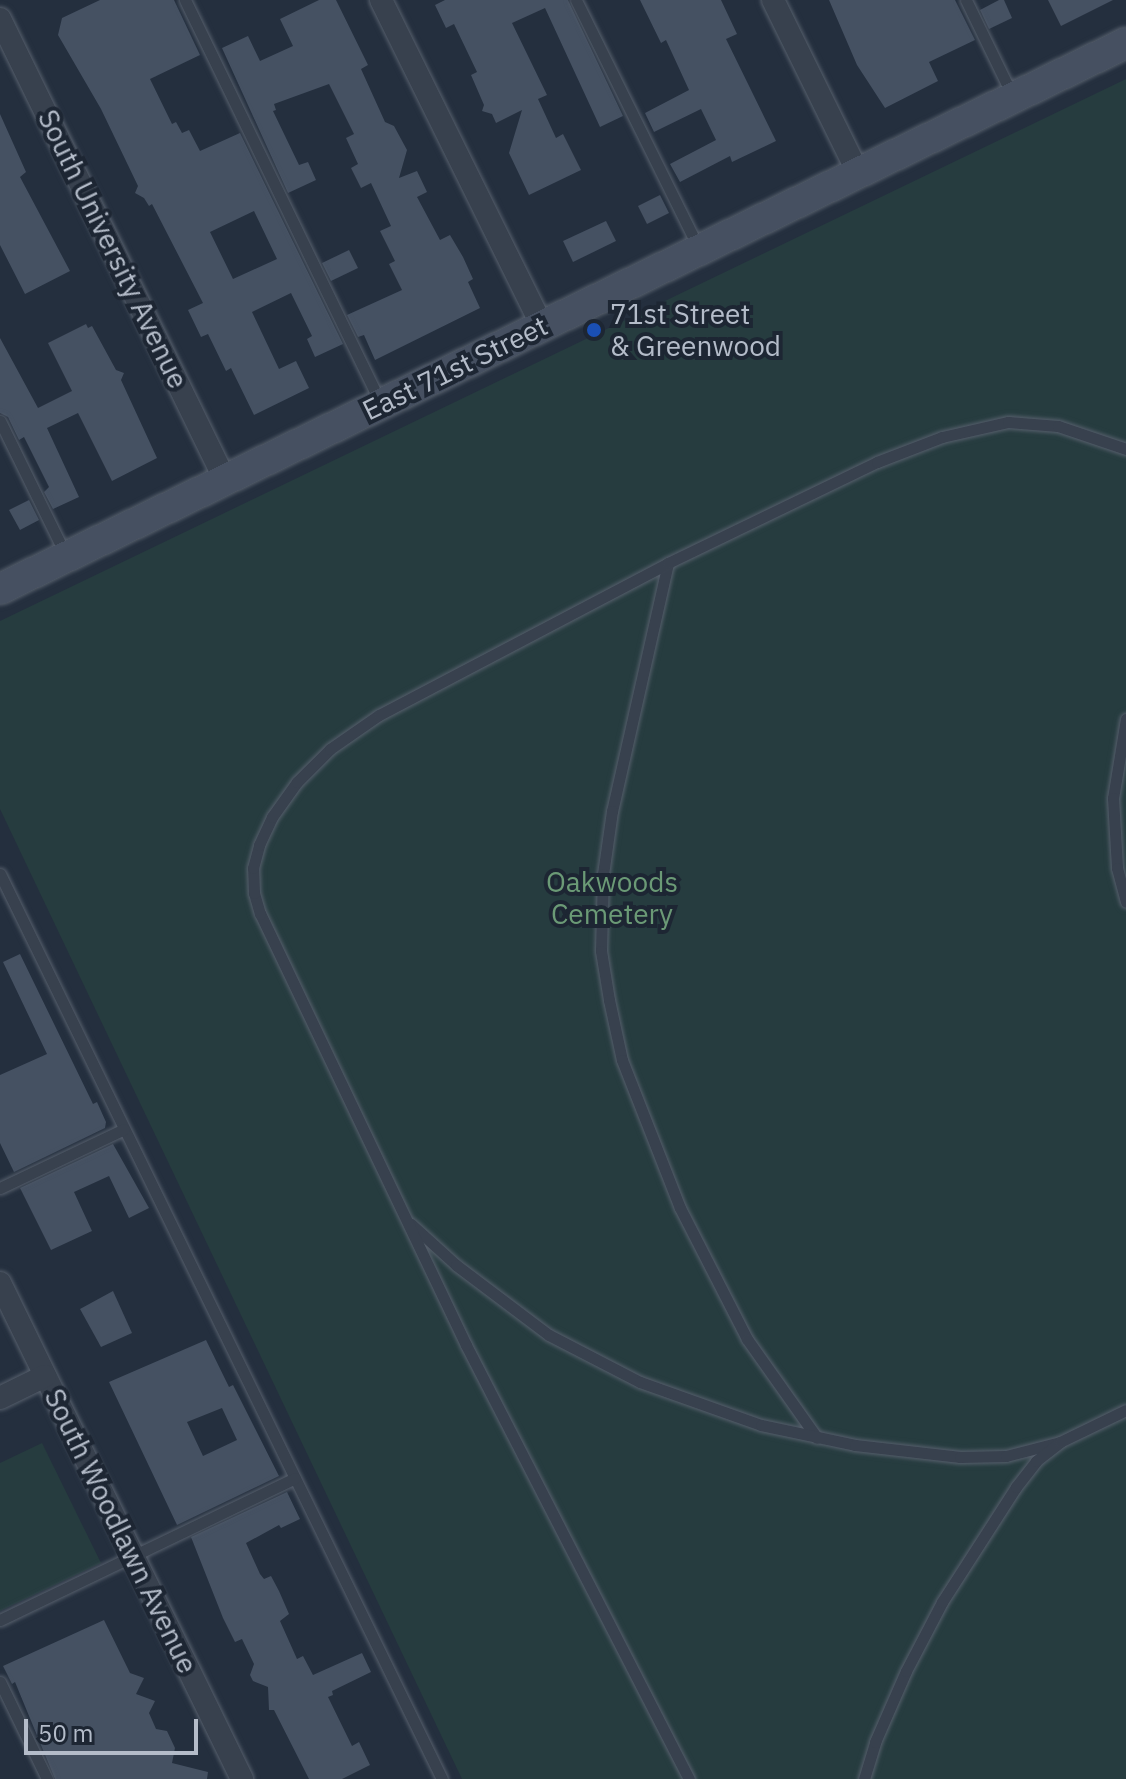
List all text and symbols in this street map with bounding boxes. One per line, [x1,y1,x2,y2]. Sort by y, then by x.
street label: South University Avenue [31,104,195,394]
place label: 71st Street & Greenwood [610,297,781,363]
street label: East 71st Street [357,309,553,427]
marker: 71st Street & Greenwood [585,321,603,339]
park label: Oakwoods Cemetery [546,865,678,931]
street label: South Woodlawn Avenue [37,1383,205,1679]
scale bar [28,1703,202,1753]
text: 50 m [38,1717,93,1749]

